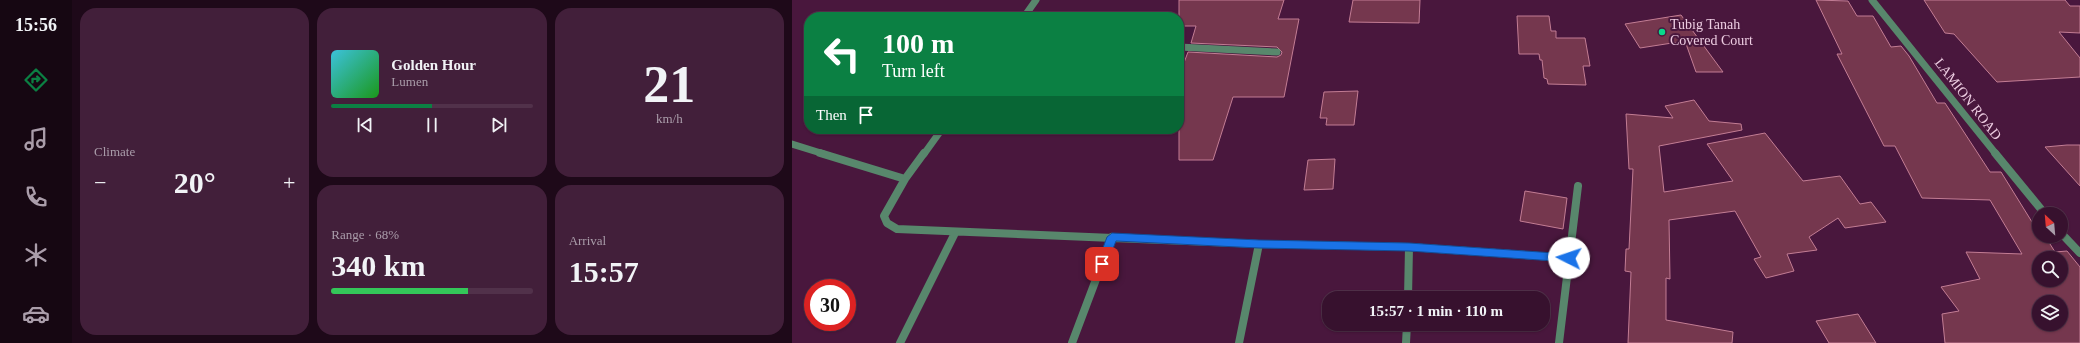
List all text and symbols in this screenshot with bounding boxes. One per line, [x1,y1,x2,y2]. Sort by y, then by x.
text: 15:56 [15,15,57,35]
place label: Tubig Tanah Covered Court [1670,17,1753,48]
marker: Tubig Tanah Covered Court [1657,27,1667,37]
icon: left [816,28,868,80]
text: 100 m [882,28,954,59]
street label: LAMION ROAD [1932,55,2004,143]
text: 21 [643,56,695,113]
text: Golden Hour [391,57,476,73]
text: Turn left [882,61,945,81]
icon: directions [22,66,50,94]
text: Lumen [391,74,428,89]
icon: arrive [855,104,877,126]
text: Then [816,107,847,123]
text: km/h [656,111,683,126]
icon: previous [354,114,376,136]
icon: pause [421,114,443,136]
icon: next [488,114,510,136]
icon: music [22,125,50,153]
text: Climate [94,144,135,159]
text: 20° [174,166,216,199]
text: − [94,170,106,195]
text: + [283,170,295,195]
icon: phone [22,183,50,211]
north arrow [2032,207,2068,243]
map controls [2032,207,2068,331]
text: Range · 68% [331,227,399,242]
text: Arrival [569,233,606,248]
position arrow [1548,237,1590,279]
icon: climate [22,241,50,269]
pin [1085,247,1119,281]
text: 340 km [331,249,426,282]
button: search [2032,251,2068,287]
icon: arrive [1091,253,1113,275]
text: 15:57 [569,255,639,288]
speed limit sign: 30 [804,279,856,331]
button: layers [2032,295,2068,331]
icon: car [22,300,50,328]
text: 15:57 · 1 min · 110 m [1369,303,1503,319]

